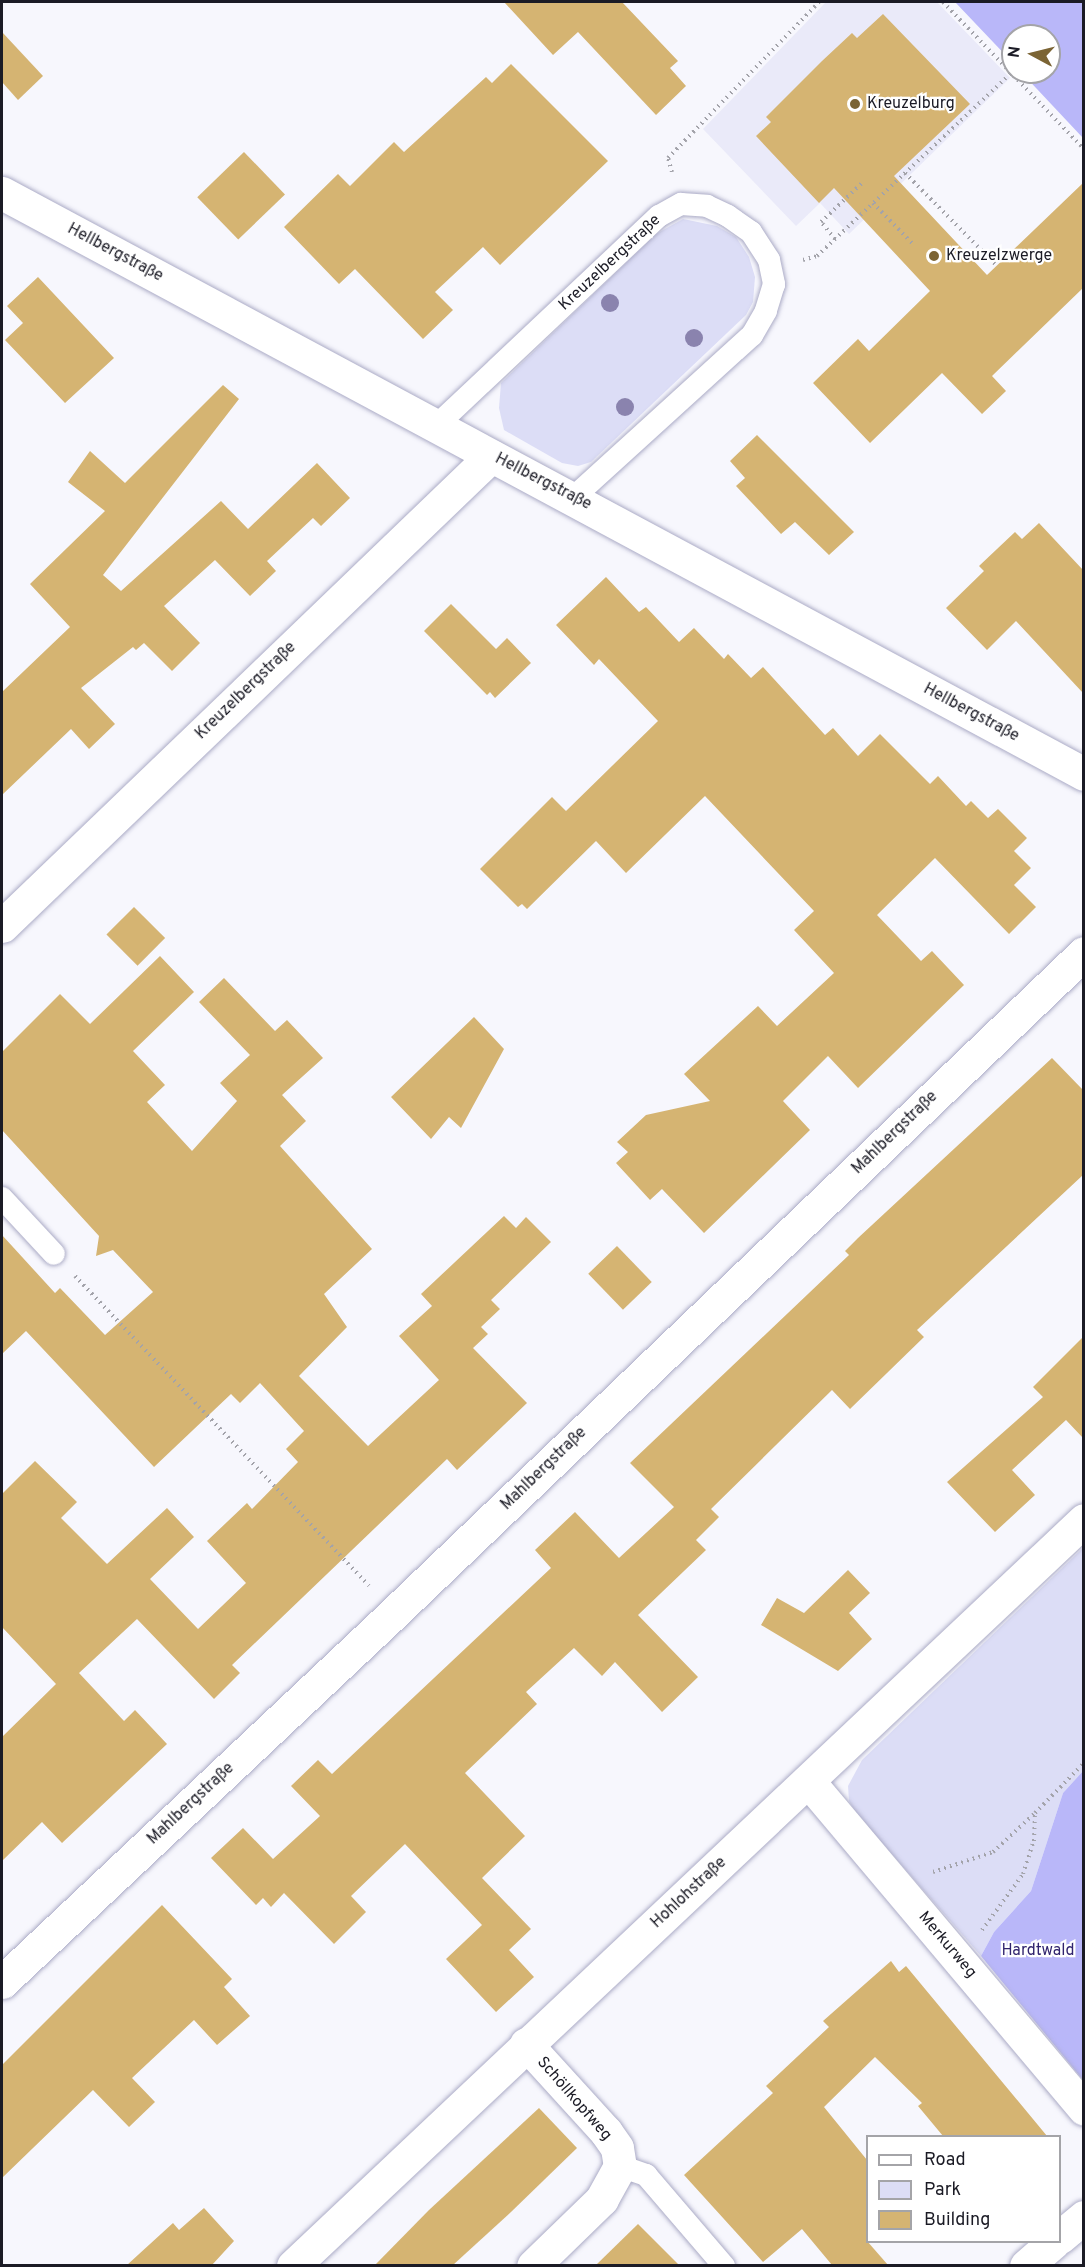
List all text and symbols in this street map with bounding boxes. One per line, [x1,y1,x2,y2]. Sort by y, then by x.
north arrow [1001,24,1061,84]
text: N [1004,45,1026,59]
place label: Kreuzelburg [867,94,955,114]
marker: Kreuzelburg [848,97,862,111]
street label: Kreuzelbergstraße [555,211,665,315]
street label: Hellbergstraße [64,220,166,286]
place label: Kreuzelzwerge [946,246,1052,266]
marker: Kreuzelzwerge [927,249,941,263]
street label: Hellbergstraße [492,449,594,515]
street label: Kreuzelbergstraße [192,638,300,744]
street label: Hellbergstraße [920,680,1022,746]
street label: Mahlbergstraße [848,1087,942,1179]
street label: Mahlbergstraße [497,1423,591,1515]
street label: Mahlbergstraße [144,1759,238,1849]
street label: Hohlohstraße [647,1853,731,1933]
street label: Merkurweg [914,1908,980,1982]
park label: Hardtwald [1002,1941,1074,1961]
street label: Schöllkopfweg [532,2053,616,2145]
legend [866,2135,1061,2243]
text: Road [924,2149,966,2172]
text: Park [924,2179,961,2202]
text: Building [924,2209,990,2232]

